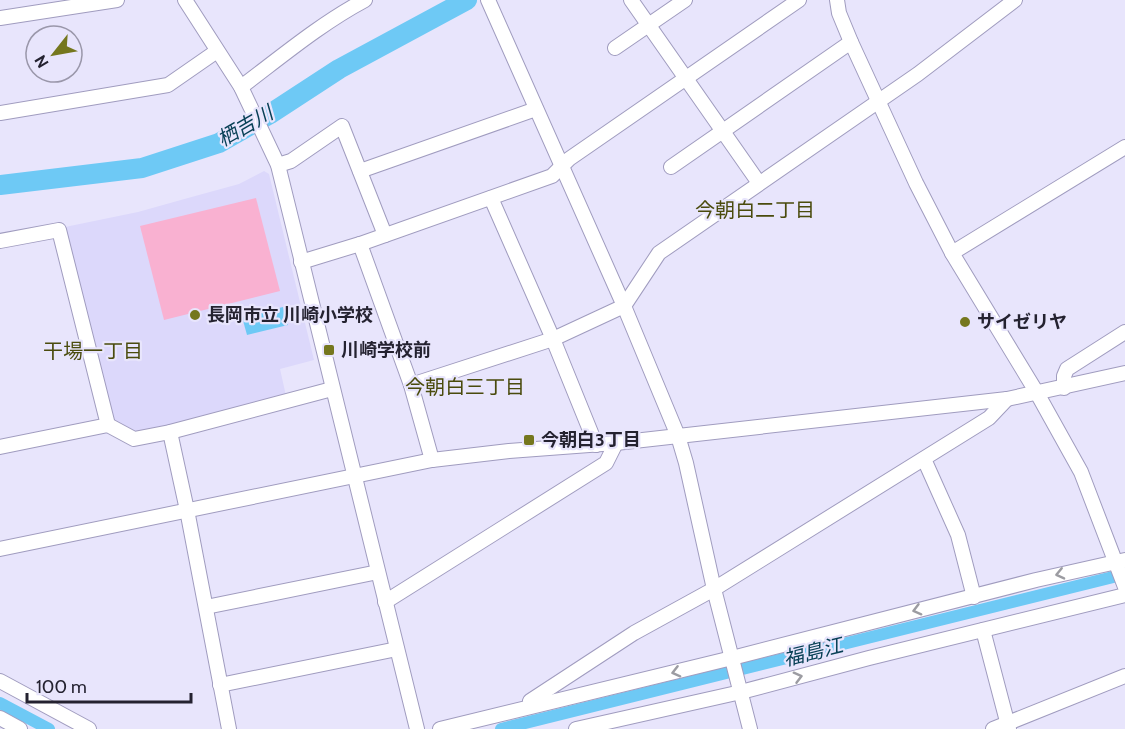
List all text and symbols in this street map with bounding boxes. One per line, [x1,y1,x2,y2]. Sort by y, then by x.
north arrow [24,24,84,84]
text: N [31,52,53,71]
water label: 栖吉川 [213,100,279,151]
district label: 今朝白二丁目 [695,198,815,222]
place label: 長岡市立 川崎小学校 [207,304,373,326]
marker: 長岡市立 川崎小学校 [188,308,202,322]
place label: サイゼリヤ [977,311,1067,333]
marker: サイゼリヤ [958,315,972,329]
district label: 干場一丁目 [43,339,143,363]
place label: 川崎学校前 [341,339,431,361]
marker: 川崎学校前 [322,343,336,357]
district label: 今朝白三丁目 [405,375,525,399]
place label: 今朝白3丁目 [541,429,641,451]
marker: 今朝白3丁目 [522,433,536,447]
one-way arrow [1055,567,1065,580]
one-way arrow [912,603,923,615]
water label: 福島江 [781,633,847,671]
one-way arrow [671,664,681,677]
scale bar [27,666,190,704]
one-way arrow [792,672,802,684]
text: 100 m [36,676,87,698]

